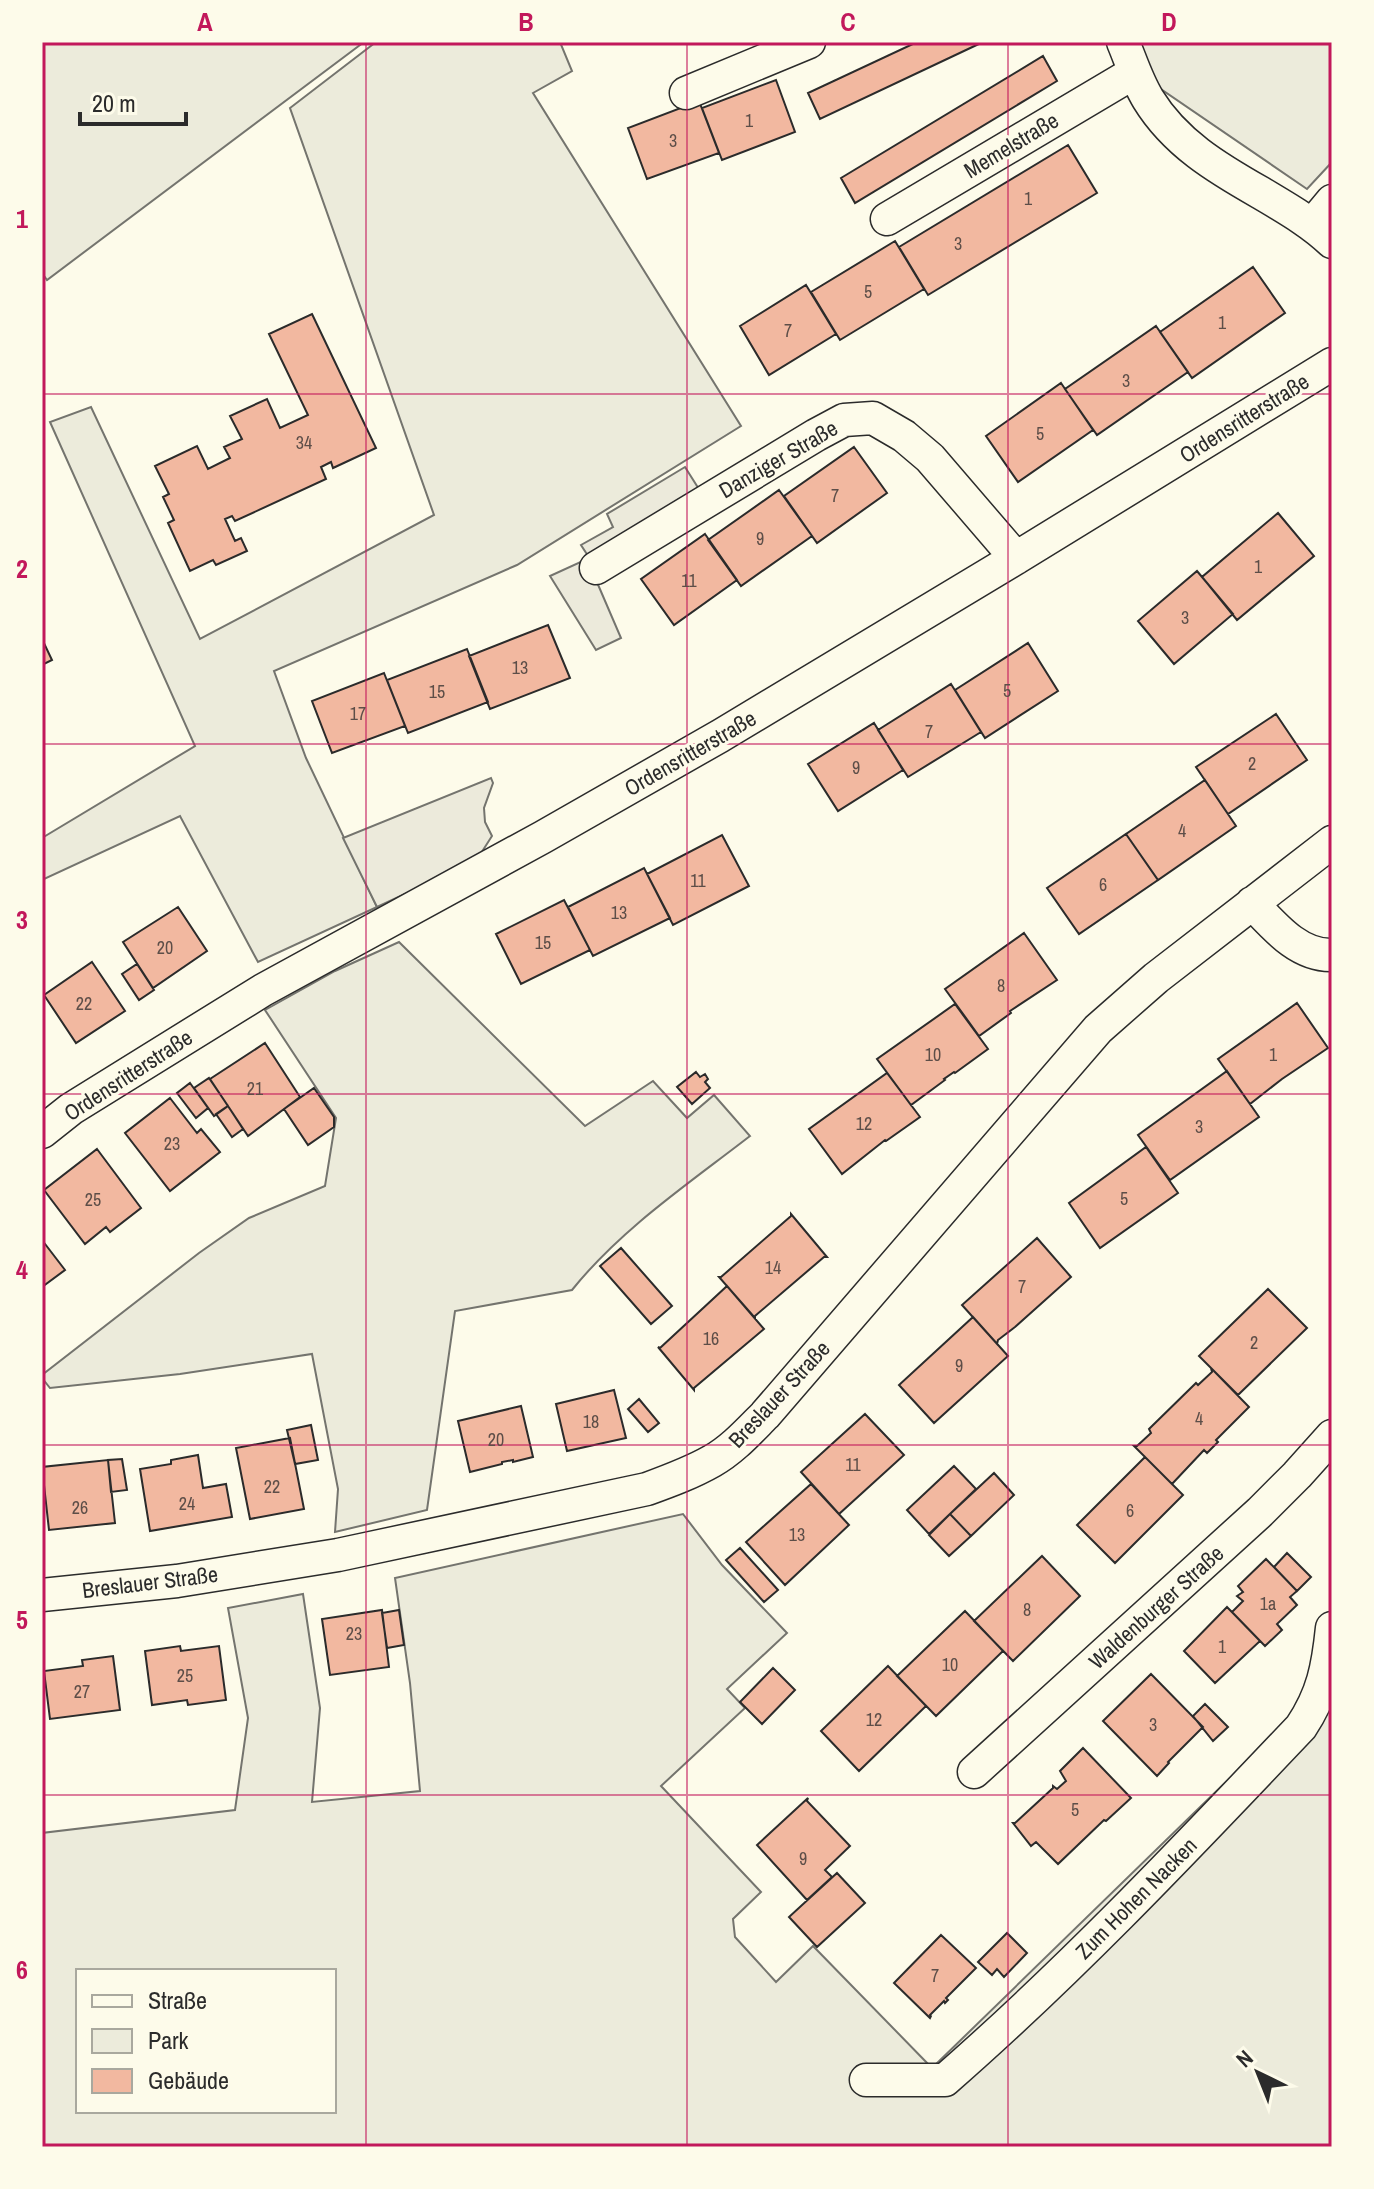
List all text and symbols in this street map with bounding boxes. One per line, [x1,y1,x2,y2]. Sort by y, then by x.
text: A [197,4,213,39]
text: B [518,4,534,39]
text: C [840,4,856,39]
text: D [1161,4,1177,39]
scale bar [80,76,186,126]
text: 20 m [92,87,136,119]
street label: Memelstraße [958,105,1064,185]
house number: 1 [745,108,754,133]
house number: 3 [669,128,677,153]
house number: 1 [1024,186,1033,211]
text: 1 [16,201,28,236]
house number: 3 [954,231,962,256]
house number: 5 [864,279,872,304]
house number: 1 [1218,310,1227,335]
house number: 7 [784,318,792,343]
street label: Ordensritterstraße [1174,366,1314,470]
house number: 3 [1122,368,1130,393]
street label: Danziger Straße [713,413,843,505]
house number: 5 [1036,421,1044,446]
house number: 34 [296,430,312,455]
house number: 7 [831,483,839,508]
house number: 9 [756,526,764,551]
text: 2 [16,551,28,586]
house number: 1 [1254,554,1263,579]
house number: 11 [681,568,697,593]
house number: 3 [1181,605,1189,630]
house number: 13 [512,655,528,680]
house number: 5 [1003,678,1011,703]
house number: 15 [429,679,445,704]
house number: 17 [350,701,366,726]
street label: Ordensritterstraße [619,703,761,803]
house number: 7 [925,719,933,744]
house number: 2 [1248,751,1256,776]
house number: 9 [852,755,860,780]
house number: 4 [1178,818,1186,843]
house number: 11 [690,868,706,893]
house number: 6 [1099,872,1107,897]
house number: 13 [611,900,627,925]
text: 3 [16,902,28,937]
house number: 15 [535,930,551,955]
house number: 20 [157,935,173,960]
house number: 8 [997,973,1005,998]
house number: 22 [76,991,92,1016]
street label: Ordensritterstraße [58,1022,198,1128]
house number: 10 [925,1042,941,1067]
house number: 1 [1269,1042,1278,1067]
house number: 21 [247,1076,264,1101]
house number: 12 [856,1111,872,1136]
house number: 3 [1195,1114,1203,1139]
house number: 23 [164,1131,180,1156]
house number: 5 [1120,1186,1128,1211]
house number: 25 [85,1187,101,1212]
text: 4 [16,1252,28,1287]
house number: 14 [765,1255,781,1280]
house number: 7 [1018,1274,1026,1299]
house number: 16 [703,1326,719,1351]
house number: 2 [1250,1330,1258,1355]
street label: Breslauer Straße [722,1334,836,1454]
house number: 9 [955,1353,963,1378]
house number: 4 [1195,1406,1203,1431]
house number: 18 [583,1409,599,1434]
house number: 20 [488,1427,504,1452]
house number: 11 [845,1452,861,1477]
house number: 22 [264,1474,280,1499]
house number: 24 [179,1491,195,1516]
house number: 26 [72,1495,88,1520]
house number: 6 [1126,1498,1134,1523]
house number: 13 [789,1522,805,1547]
street label: Waldenburger Straße [1082,1538,1230,1676]
street label: Breslauer Straße [81,1559,219,1605]
house number: 1a [1260,1591,1276,1616]
house number: 8 [1023,1597,1031,1622]
text: 5 [16,1602,28,1637]
house number: 23 [346,1621,362,1646]
house number: 1 [1218,1634,1227,1659]
house number: 10 [942,1652,958,1677]
house number: 25 [177,1663,193,1688]
house number: 27 [74,1679,90,1704]
house number: 12 [866,1707,882,1732]
house number: 3 [1149,1712,1157,1737]
house number: 5 [1071,1797,1079,1822]
street label: Zum Hohen Nacken [1069,1831,1203,1965]
house number: 9 [799,1846,807,1871]
text: 6 [16,1952,28,1987]
house number: 7 [931,1963,939,1988]
legend [76,1969,336,2113]
text: Straße [148,1984,207,2016]
text: Park [148,2024,189,2056]
north arrow [1218,2033,1298,2113]
text: N [1229,2043,1259,2074]
text: Gebäude [148,2064,229,2096]

